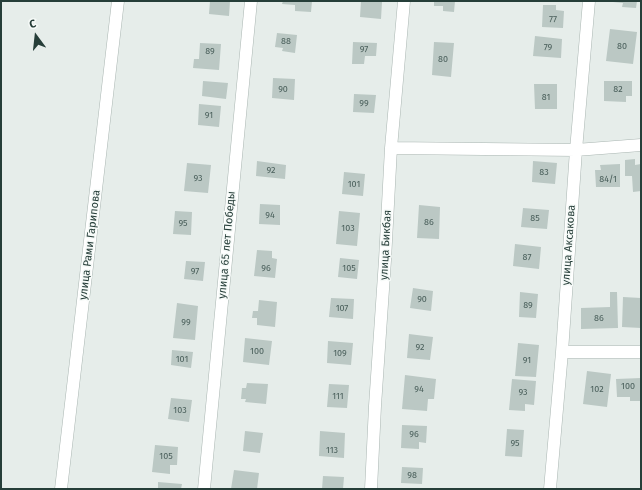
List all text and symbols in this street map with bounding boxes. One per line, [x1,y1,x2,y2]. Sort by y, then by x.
house number: 77 [549,14,557,24]
north arrow [16,16,56,56]
text: С [28,17,37,31]
house number: 88 [281,36,291,46]
house number: 80 [617,41,627,51]
house number: 79 [544,42,552,52]
house number: 97 [360,44,368,54]
house number: 89 [205,46,215,56]
house number: 80 [438,54,448,64]
house number: 90 [278,84,288,94]
house number: 82 [613,84,623,94]
house number: 81 [542,92,550,102]
house number: 99 [359,98,369,108]
house number: 91 [205,110,213,120]
house number: 92 [267,165,275,175]
house number: 83 [539,167,549,177]
house number: 93 [193,173,203,183]
house number: 84/1 [599,174,617,184]
house number: 101 [348,179,360,189]
street label: улица Рами Гарипова [77,189,103,301]
street label: улица 65 лет Победы [216,191,238,299]
street label: улица Аксакова [560,204,578,286]
street label: улица Бикбая [378,209,394,281]
house number: 94 [265,210,275,220]
house number: 85 [530,213,540,223]
house number: 86 [424,217,434,227]
house number: 95 [178,218,188,228]
house number: 103 [341,223,355,233]
house number: 87 [523,252,531,262]
house number: 96 [261,263,271,273]
house number: 105 [342,263,356,273]
house number: 97 [191,266,199,276]
house number: 90 [417,294,427,304]
house number: 89 [523,300,533,310]
house number: 107 [336,303,348,313]
house number: 86 [594,313,604,323]
house number: 99 [181,317,191,327]
house number: 92 [416,342,424,352]
house number: 100 [250,346,264,356]
house number: 109 [333,348,347,358]
house number: 101 [176,354,188,364]
house number: 91 [523,355,531,365]
house number: 100 [621,381,635,391]
house number: 94 [414,384,424,394]
house number: 102 [590,384,604,394]
house number: 93 [518,387,528,397]
house number: 111 [332,391,344,401]
house number: 103 [173,405,187,415]
house number: 96 [409,429,419,439]
house number: 95 [510,438,520,448]
house number: 113 [326,445,338,455]
house number: 105 [159,451,173,461]
house number: 98 [407,470,417,480]

